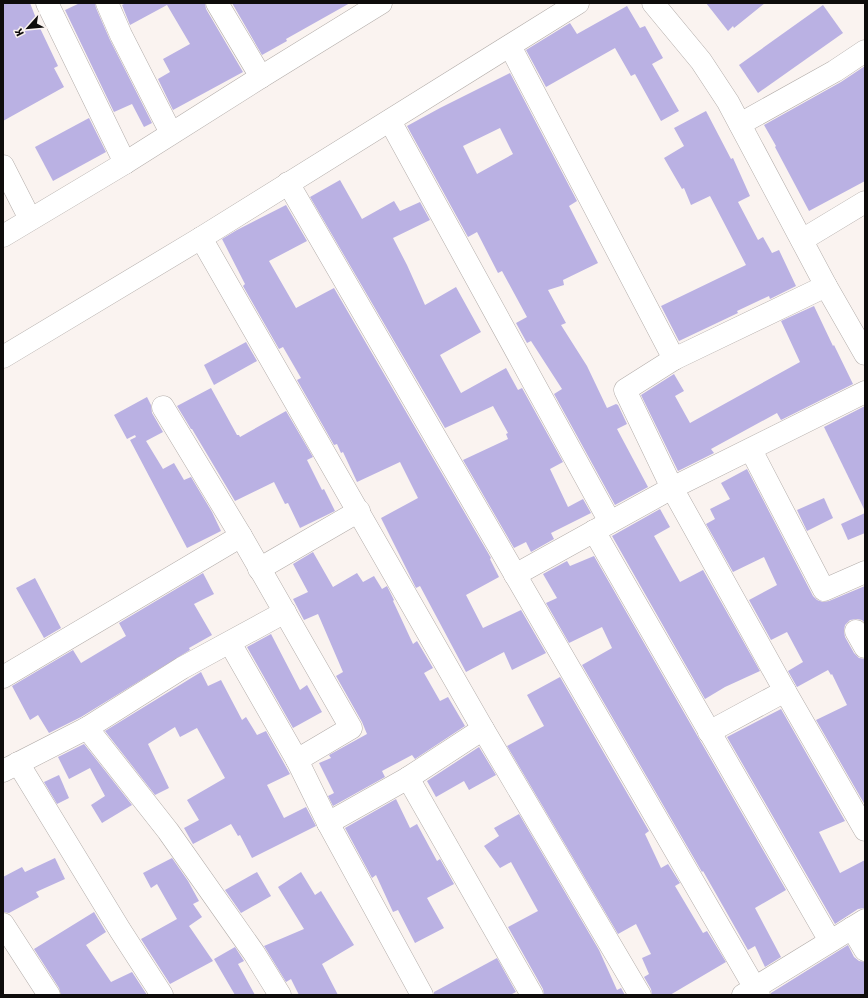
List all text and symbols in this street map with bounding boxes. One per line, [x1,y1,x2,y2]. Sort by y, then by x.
north arrow [8,8,48,48]
text: K [12,26,27,38]

